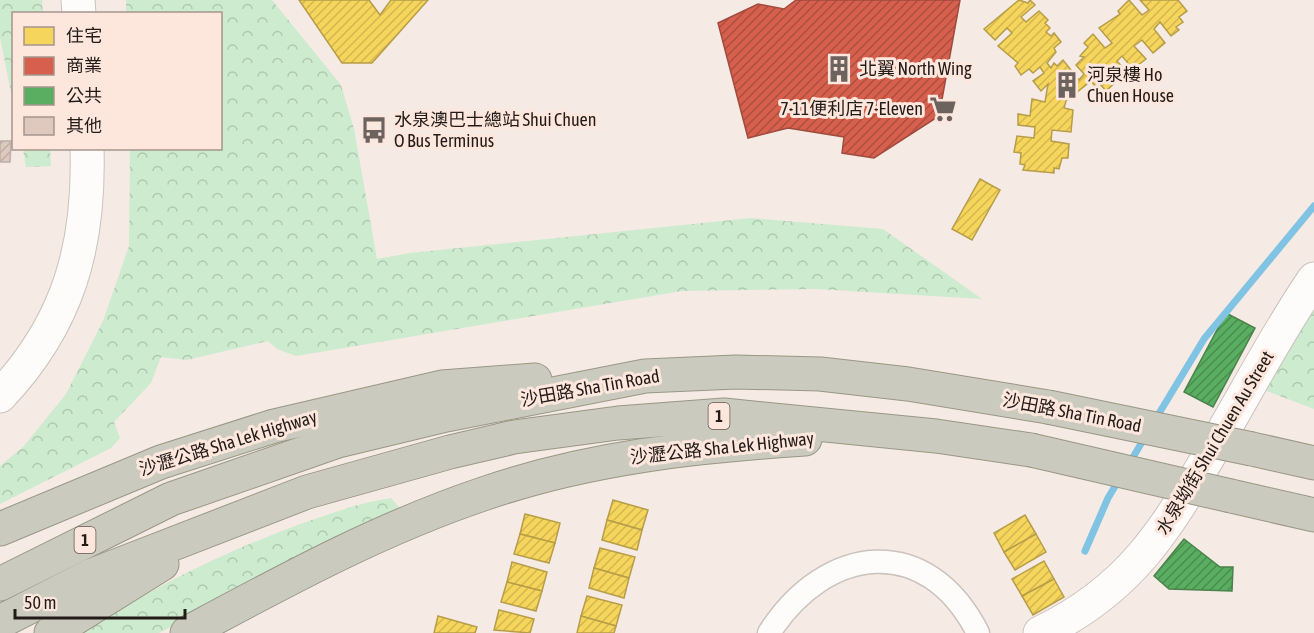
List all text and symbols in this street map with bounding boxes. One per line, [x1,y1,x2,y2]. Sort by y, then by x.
legend [12,12,222,150]
text: 住宅 [66,25,102,46]
building icon: 北翼 North Wing [824,54,854,84]
text: 商業 [66,55,102,76]
place label: 北翼 North Wing [859,58,972,79]
place label: 河泉樓 Ho Chuen House [1087,64,1174,106]
building icon: 河泉樓 Ho Chuen House [1052,70,1082,100]
text: 公共 [66,85,102,106]
supermarket icon: 7-11便利店 7-Eleven [928,94,958,124]
place label: 7-11便利店 7-Eleven [780,98,923,119]
place label: 水泉澳巴士總站 Shui Chuen O Bus Terminus [394,109,596,151]
text: 其他 [66,115,102,136]
bus stop icon: 水泉澳巴士總站 Shui Chuen O Bus Terminus [359,115,389,145]
street label: 水泉坳街 Shui Chuen Au Street [1151,347,1278,538]
street label: 沙田路 Sha Tin Road [519,365,661,410]
street label: 沙田路 Sha Tin Road [1001,389,1143,436]
road number: 1 [708,403,730,429]
street label: 沙瀝公路 Sha Lek Highway [137,406,319,480]
street label: 沙瀝公路 Sha Lek Highway [629,427,815,468]
road number: 1 [74,527,96,553]
scale bar [15,582,184,620]
text: 50 m [24,592,56,613]

